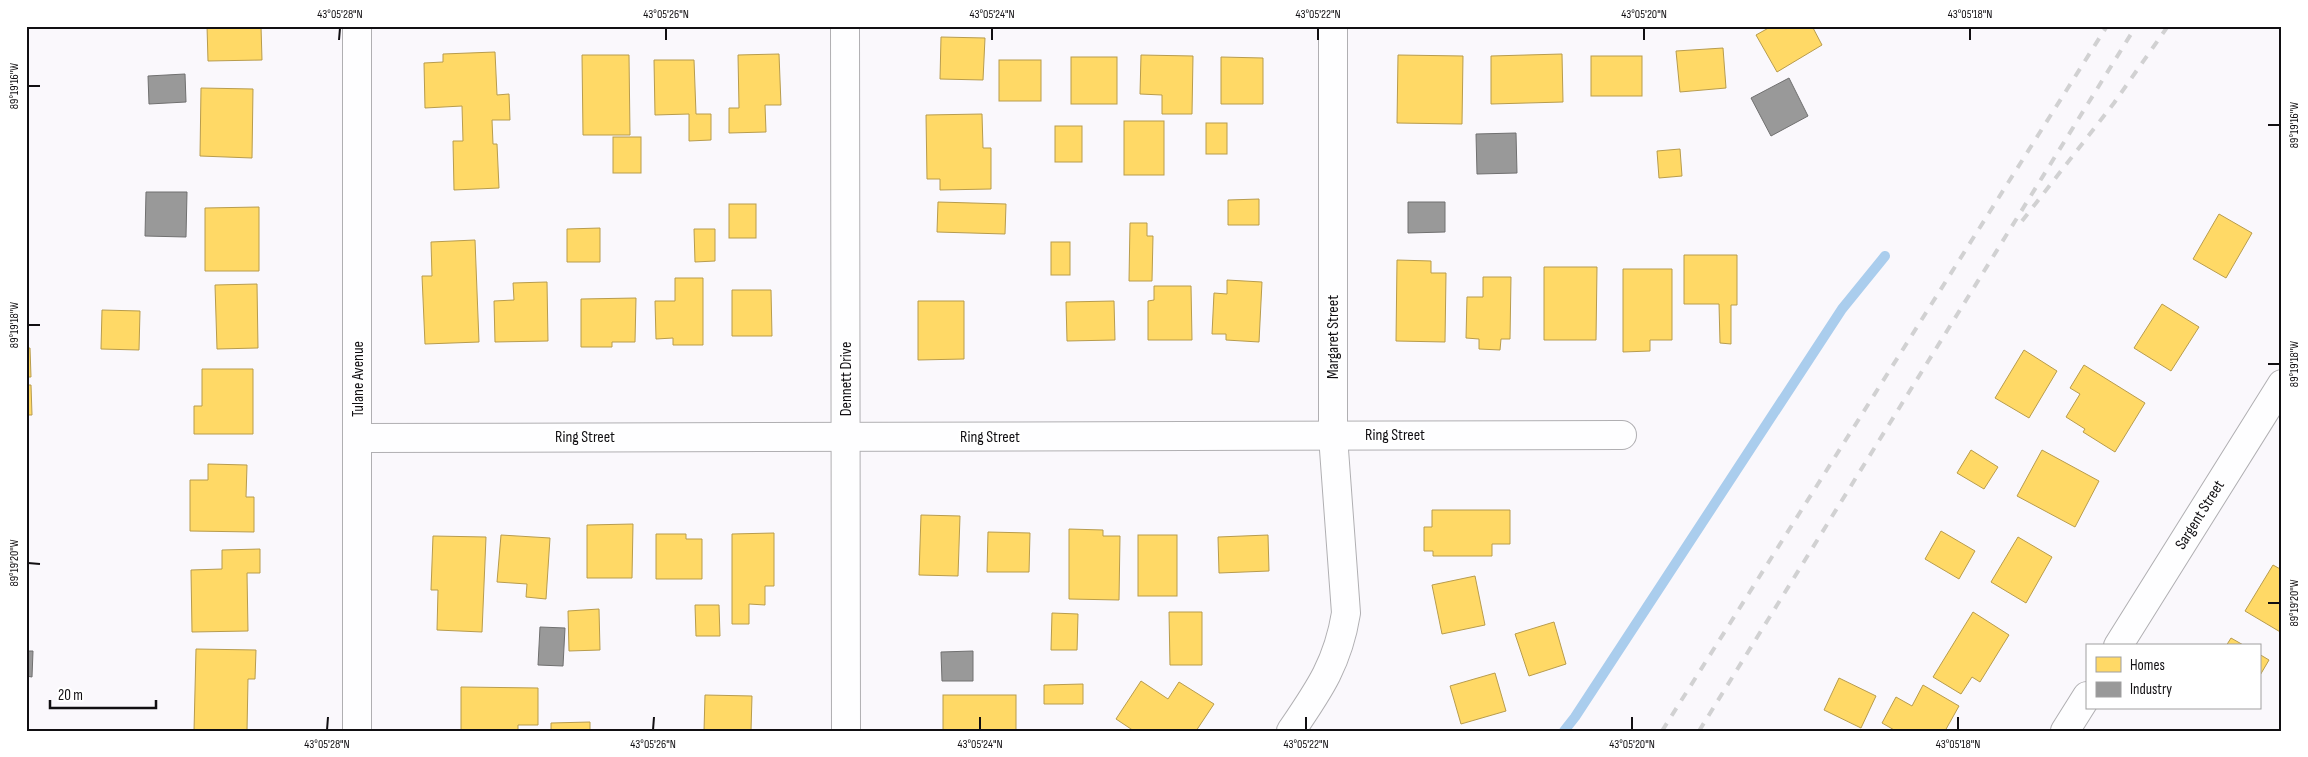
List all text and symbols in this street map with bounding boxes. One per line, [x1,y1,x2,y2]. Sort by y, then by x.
text: 43°05'28"N [317,7,363,22]
text: 43°05'26"N [643,7,689,22]
text: 43°05'24"N [969,7,1015,22]
text: 43°05'22"N [1295,7,1341,22]
text: 43°05'20"N [1621,7,1667,22]
text: 43°05'18"N [1948,7,1992,22]
text: 89°19'16"W [7,63,22,109]
text: 89°19'16"W [2287,102,2302,148]
street label: Margaret Street [1324,295,1343,379]
text: 89°19'18"W [7,302,22,348]
street label: Tulane Avenue [349,341,368,417]
text: 89°19'18"W [2287,341,2302,387]
street label: Dennett Drive [837,342,856,416]
street label: Ring Street [1365,426,1425,445]
street label: Ring Street [555,428,615,447]
street label: Ring Street [960,428,1020,447]
street label: Sargent Street [2171,477,2229,553]
text: 89°19'20"W [7,539,22,587]
text: 89°19'20"W [2287,579,2302,627]
legend [2086,644,2260,710]
text: Homes [2130,656,2165,675]
scale bar [50,677,156,709]
text: Industry [2130,680,2172,699]
text: 20 m [58,686,83,705]
text: 43°05'28"N [304,737,350,752]
text: 43°05'26"N [630,737,676,752]
text: 43°05'24"N [957,737,1003,752]
text: 43°05'22"N [1283,737,1329,752]
text: 43°05'20"N [1609,737,1655,752]
text: 43°05'18"N [1936,737,1980,752]

